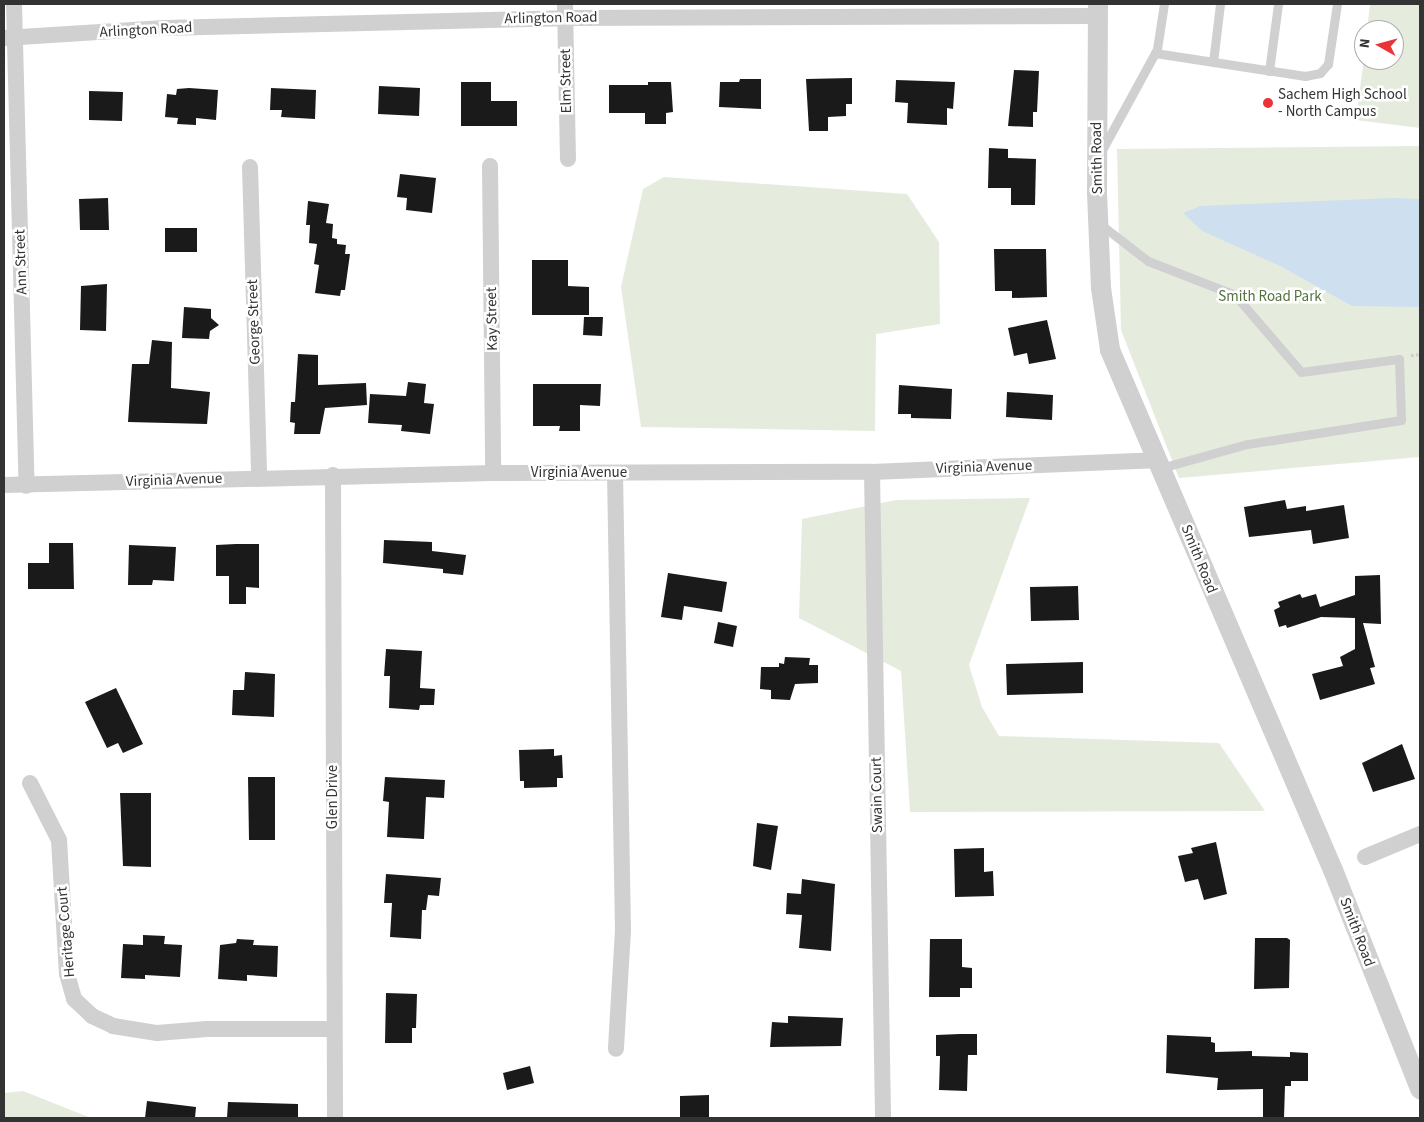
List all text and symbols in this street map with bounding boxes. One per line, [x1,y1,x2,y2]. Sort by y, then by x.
street label: Arlington Road [504,8,598,28]
street label: Arlington Road [99,19,193,41]
north arrow [1354,20,1404,70]
text: N [1355,37,1376,49]
street label: Elm Street [556,48,576,114]
place label: Sachem High School - North Campus [1278,85,1407,120]
marker: Sachem High School - North Campus [1262,97,1274,109]
street label: Smith Road [1087,122,1107,194]
street label: Ann Street [11,229,31,295]
street label: George Street [244,279,264,365]
street label: Kay Street [482,287,502,351]
park label: Smith Road Park [1218,288,1322,306]
street label: Virginia Avenue [936,456,1032,478]
street label: Virginia Avenue [531,464,627,482]
street label: Virginia Avenue [126,469,222,491]
street label: Smith Road [1177,522,1221,596]
street label: Swain Court [867,757,887,833]
street label: Glen Drive [324,765,342,829]
street label: Heritage Court [53,886,79,978]
street label: Smith Road [1336,895,1378,969]

